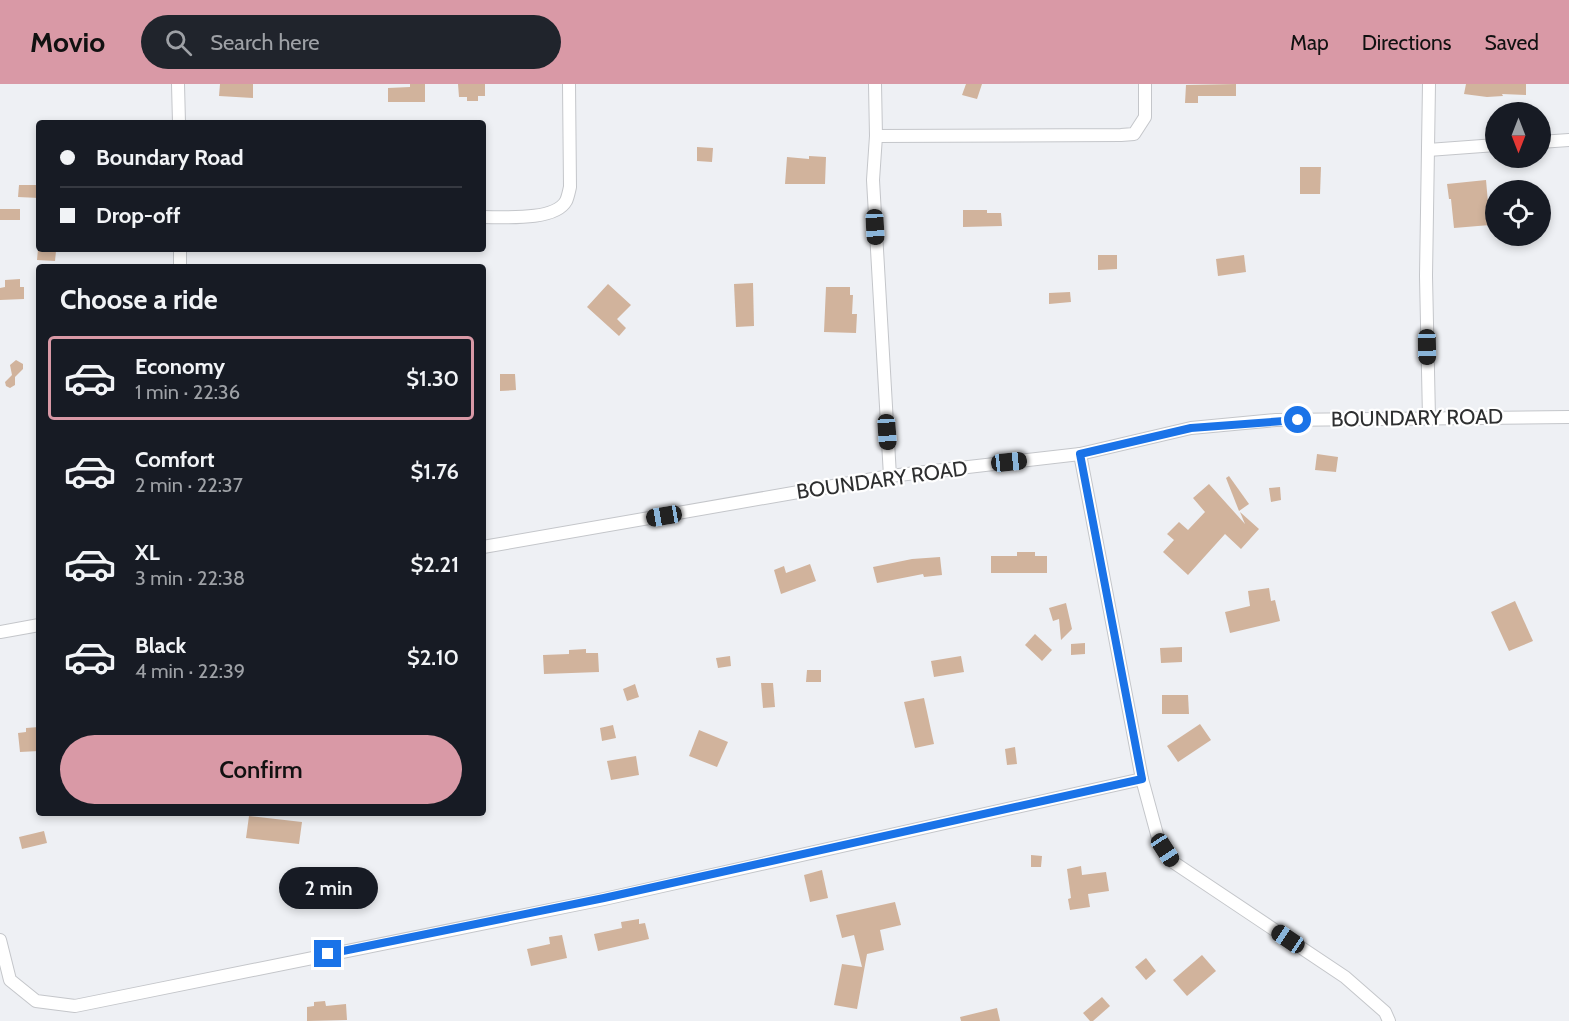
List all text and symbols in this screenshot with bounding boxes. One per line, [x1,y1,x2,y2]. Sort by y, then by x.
search box [141,15,561,69]
text: Movio [30,25,105,59]
icon: search [162,26,195,59]
text: Search here [210,29,320,56]
text: Map [1290,30,1329,55]
text: Directions [1362,30,1451,55]
text: Saved [1484,30,1539,55]
north arrow [1485,102,1551,168]
map controls [1485,102,1551,246]
text: Boundary Road [96,144,244,171]
button: locate [1485,180,1551,246]
text: Drop-off [96,202,180,229]
car [865,209,885,245]
text: Choose a ride [60,283,218,316]
car [1418,329,1436,365]
icon: car [63,351,117,405]
text: Economy [135,353,225,380]
text: $1.30 [406,365,459,392]
text: 1 min · 22:36 [135,380,240,404]
street label: BOUNDARY ROAD [1331,403,1503,432]
route start [1284,406,1311,433]
car [877,413,897,451]
icon: car [63,444,117,498]
text: Comfort [135,446,214,473]
car [990,451,1028,473]
street label: BOUNDARY ROAD [795,455,969,504]
text: $1.76 [411,458,459,485]
text: 2 min · 22:37 [135,473,243,497]
car [645,504,683,528]
icon: car [63,537,117,591]
text: XL [135,539,160,566]
text: $2.21 [410,551,459,578]
text: 3 min · 22:38 [135,566,245,590]
icon: car [63,630,117,684]
text: Black [135,632,186,659]
text: $2.10 [407,644,459,671]
text: 4 min · 22:39 [135,659,245,683]
button: Confirm [60,735,462,804]
car [1148,830,1182,870]
callout: 2 min [278,867,378,909]
text: 2 min [304,876,353,900]
car [1268,921,1308,957]
route end [314,940,341,967]

